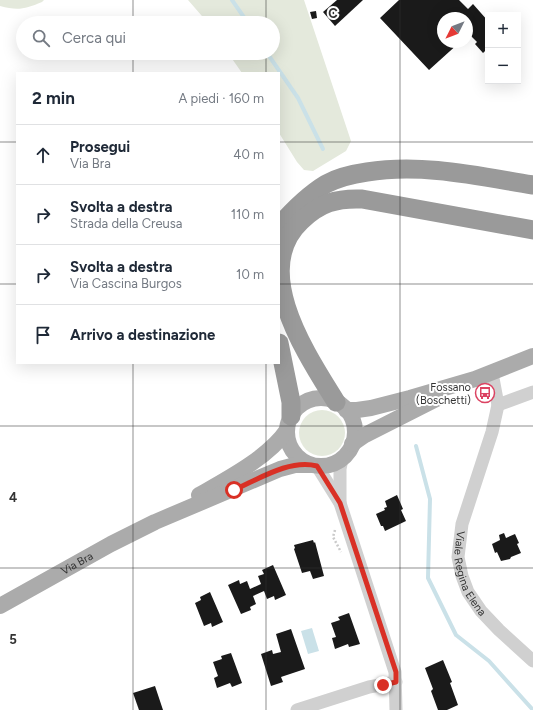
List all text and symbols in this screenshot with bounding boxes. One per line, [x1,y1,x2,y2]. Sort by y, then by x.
text: C [328,6,338,21]
north arrow [437,12,473,48]
map controls [485,12,521,84]
button: + [485,12,521,48]
search box [16,16,280,60]
icon: search [30,27,52,49]
text: Cerca qui [62,29,126,47]
button: − [485,48,521,84]
text: 2 min [32,88,75,108]
text: A piedi · 160 m [178,91,264,106]
text: Prosegui [70,138,130,156]
icon: ahead [32,144,54,166]
text: 40 m [233,147,264,162]
text: Via Bra [70,156,111,171]
text: Svolta a destra [70,198,173,216]
icon: right [32,204,54,226]
text: 110 m [231,207,264,222]
text: Strada della Creusa [70,216,182,231]
text: Svolta a destra [70,258,173,276]
icon: right [32,264,54,286]
text: 10 m [236,267,264,282]
text: Via Cascina Burgos [70,276,182,291]
icon: arrive [32,324,54,346]
text: Arrivo a destinazione [70,326,215,344]
place label: Fossano (Boschetti) [416,381,471,407]
bus stop icon: Fossano (Boschetti) [474,382,496,404]
route start [225,481,243,499]
text: 4 [9,490,17,505]
street label: Viale Regina Elena [451,530,488,619]
street label: Via Bra [59,549,95,578]
text: 5 [9,632,17,647]
route end [374,676,392,694]

